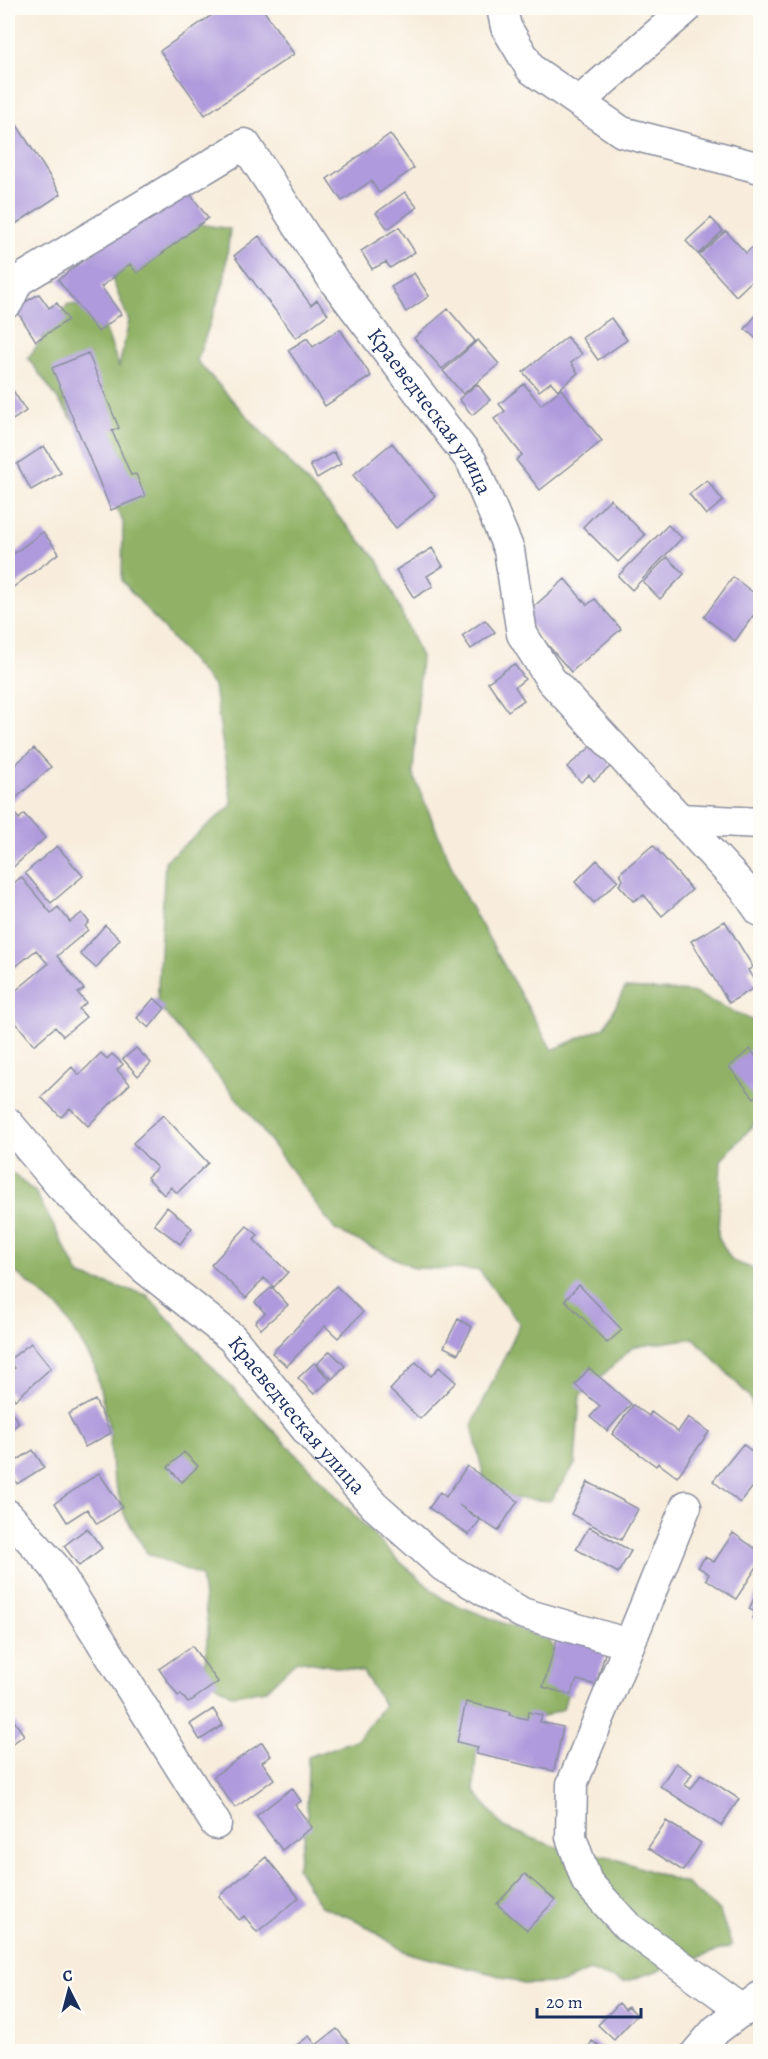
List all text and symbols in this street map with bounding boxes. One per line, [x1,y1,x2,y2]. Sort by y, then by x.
street label: Краеведческая улица [360,322,499,500]
street label: Краеведческая улица [221,1329,373,1501]
north arrow [39,1960,99,2020]
text: С [61,1965,74,1988]
scale bar [537,1981,640,2019]
text: 20 m [546,1990,583,2014]

